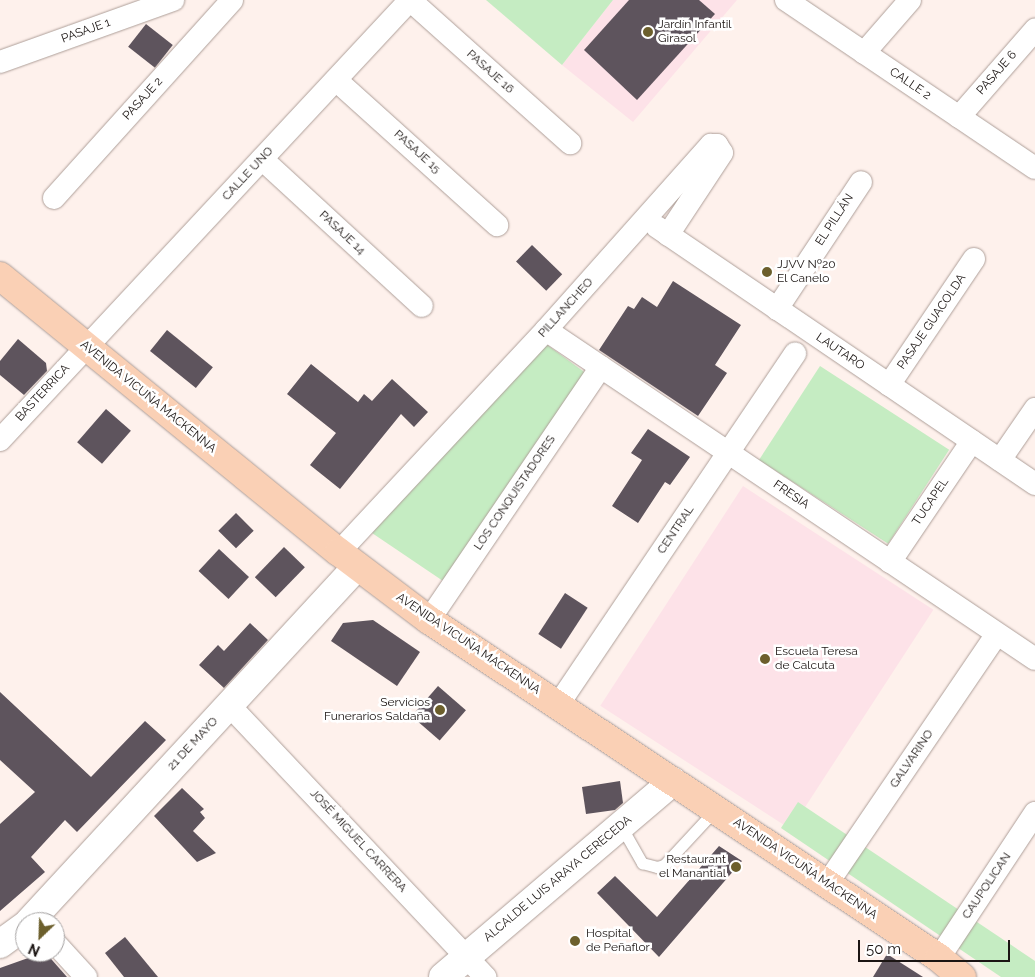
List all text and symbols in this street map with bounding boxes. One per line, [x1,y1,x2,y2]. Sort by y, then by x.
street label: PASAJE 1 [59,15,113,47]
place label: Jardín Infantil Girasol [658,18,732,46]
marker: Jardín Infantil Girasol [642,26,654,38]
street label: PASAJE 16 [463,47,517,97]
street label: PASAJE 6 [974,48,1020,98]
street label: CALLE 2 [887,65,933,103]
street label: PASAJE 2 [120,75,166,123]
street label: PASAJE 15 [391,127,443,177]
street label: CALLE UNO [220,144,276,204]
street label: EL PILLÁN [813,191,857,249]
street label: PASAJE 14 [316,208,368,258]
place label: JJVV Nº20 El Canelo [777,258,836,286]
marker: JJVV Nº20 El Canelo [761,266,773,278]
street label: PASAJE GUACOLDA [895,272,969,372]
street label: PILLANCHEO [536,275,596,341]
street label: LAUTARO [813,331,867,373]
street label: AVENIDA VICUÑA MACKENNA [77,337,219,457]
street label: BASTERRICA [13,362,73,424]
street label: LOS CONQUISTADORES [471,433,559,553]
street label: TUCAPEL [910,475,952,529]
street label: FRESIA [770,478,812,512]
street label: CENTRAL [655,503,697,557]
street label: AVENIDA VICUÑA MACKENNA [393,590,543,698]
place label: Escuela Teresa de Calcuta [775,645,858,673]
marker: Escuela Teresa de Calcuta [759,653,771,665]
place label: Servicios Funerarios Saldaña [324,696,430,724]
marker: Servicios Funerarios Saldaña [434,704,446,716]
street label: 21 DE MAYO [165,714,221,774]
street label: GALVARINO [887,727,937,791]
street label: JOSÉ MIGUEL CARRERA [306,786,410,896]
street label: ALCALDE LUIS ARAYA CERECEDA [481,813,635,945]
street label: AVENIDA VICUÑA MACKENNA [730,815,880,923]
street label: CAUPOLICAN [960,850,1014,922]
place label: Restaurant el Manantial [659,853,726,881]
marker: Restaurant el Manantial [730,861,742,873]
north arrow [15,912,65,962]
place label: Hospital de Peñaflor [586,927,650,955]
scale bar [860,930,1012,962]
marker: Hospital de Peñaflor [568,934,582,948]
text: N [26,940,42,959]
text: 50 m [866,940,901,958]

